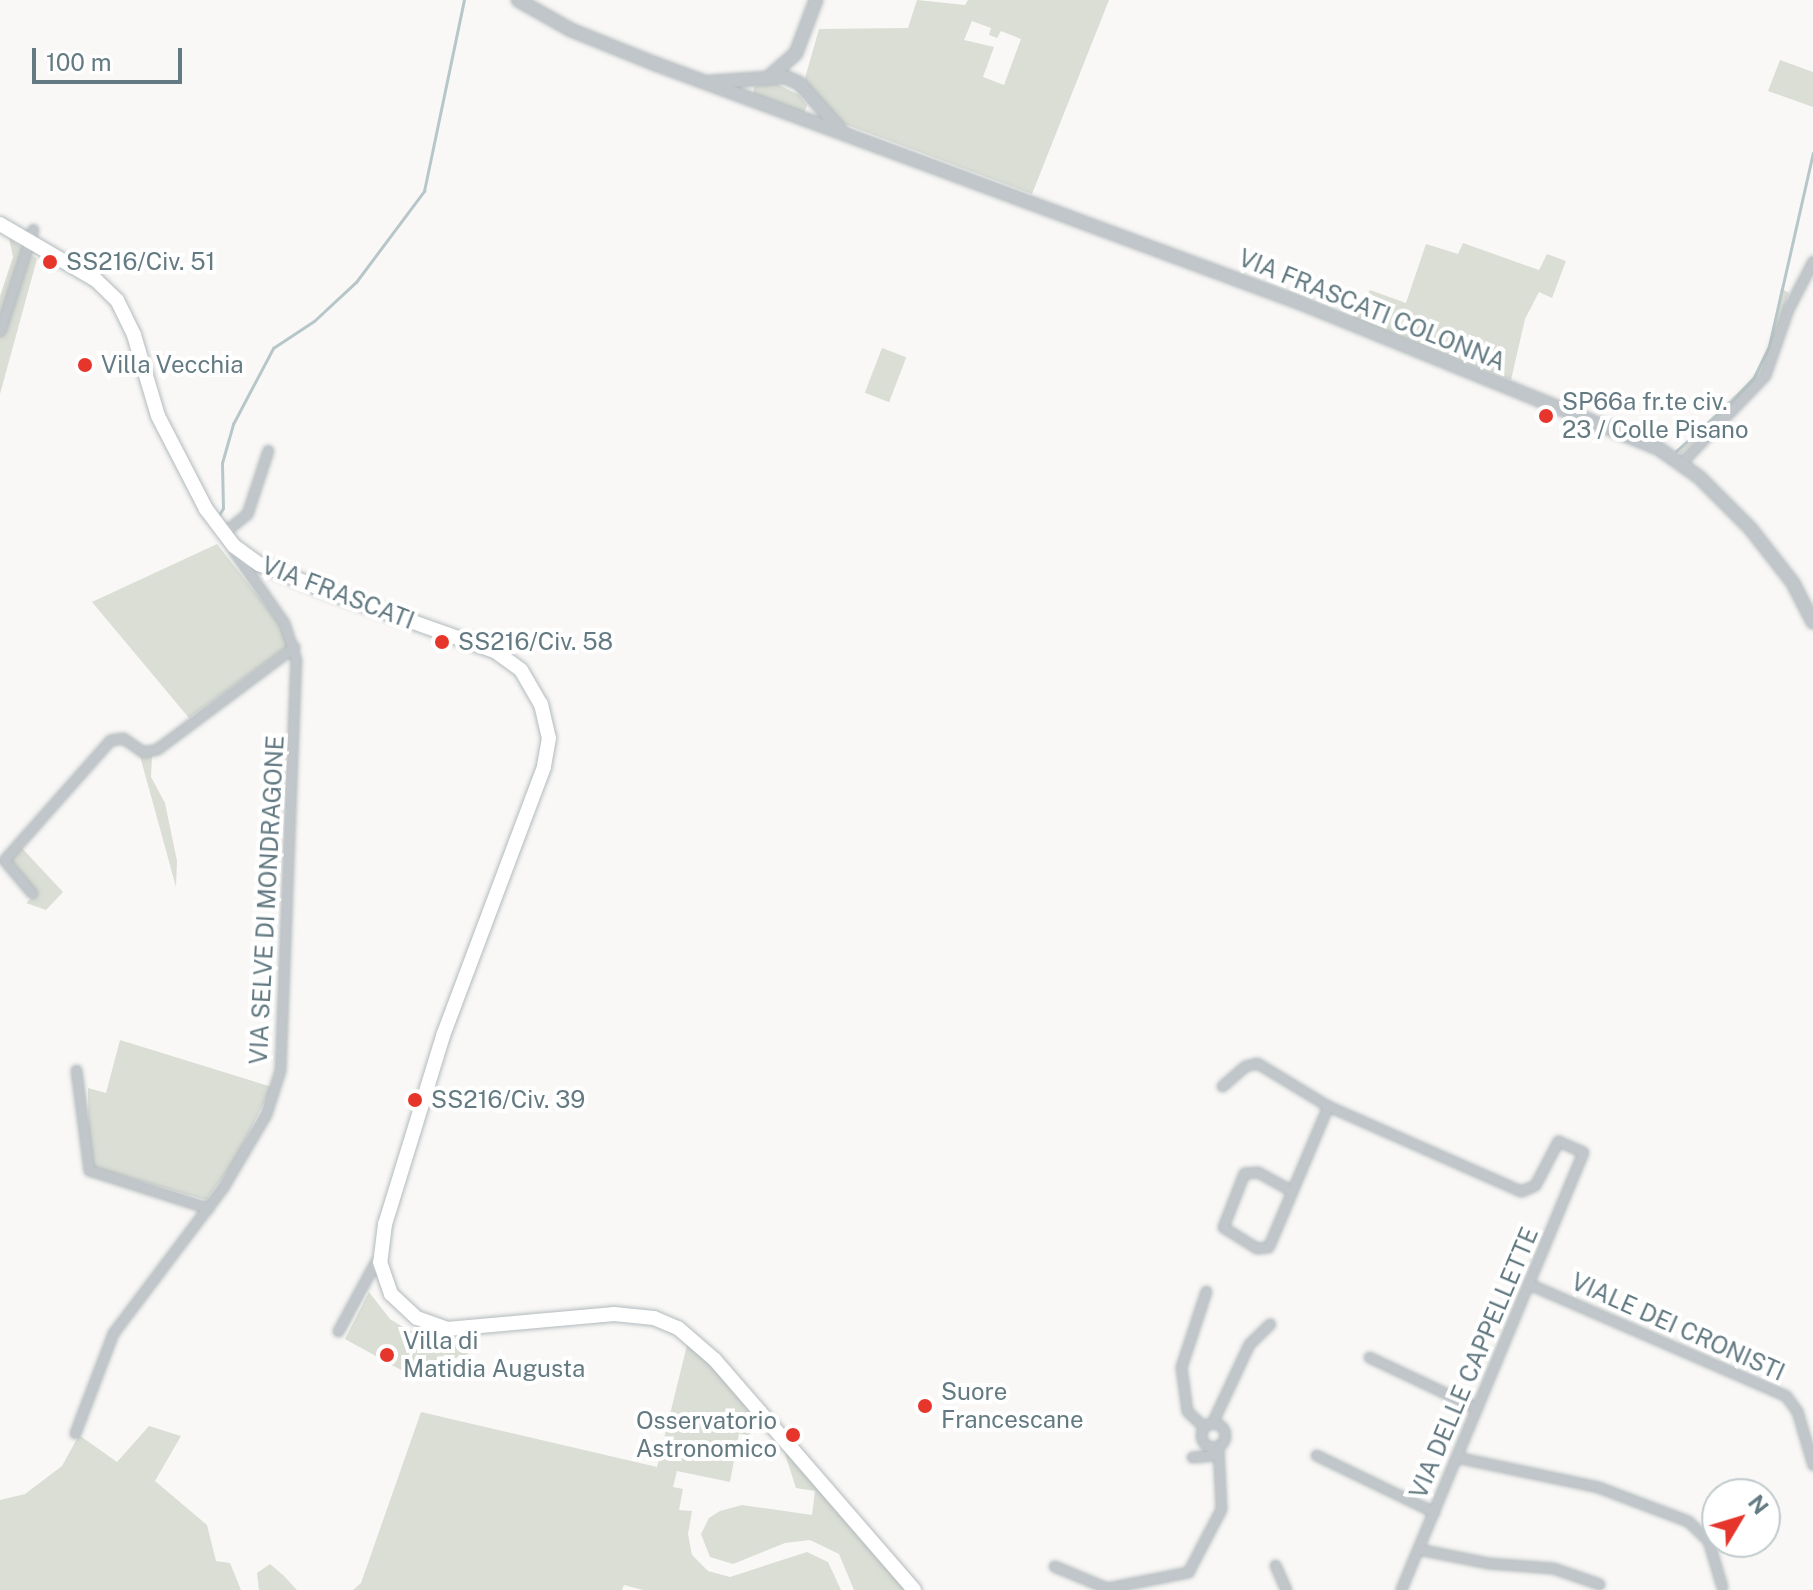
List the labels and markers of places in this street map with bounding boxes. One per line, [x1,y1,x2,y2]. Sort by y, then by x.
place label: SS216/Civ. 51 [66,248,215,276]
marker: SS216/Civ. 51 [41,253,59,271]
place label: Villa Vecchia [101,351,244,379]
marker: Villa Vecchia [76,356,94,374]
place label: SP66a fr.te civ. 23 / Colle Pisano [1562,388,1749,444]
marker: SP66a fr.te civ. 23 / Colle Pisano [1537,407,1555,425]
place label: SS216/Civ. 58 [458,628,613,656]
marker: SS216/Civ. 58 [433,633,451,651]
place label: SS216/Civ. 39 [431,1086,585,1114]
marker: SS216/Civ. 39 [406,1091,424,1109]
place label: Villa di Matidia Augusta [403,1327,585,1383]
marker: Villa di Matidia Augusta [378,1346,396,1364]
place label: Suore Francescane [941,1378,1084,1434]
marker: Suore Francescane [916,1397,934,1415]
place label: Osservatorio Astronomico [636,1407,777,1463]
marker: Osservatorio Astronomico [784,1426,802,1444]

